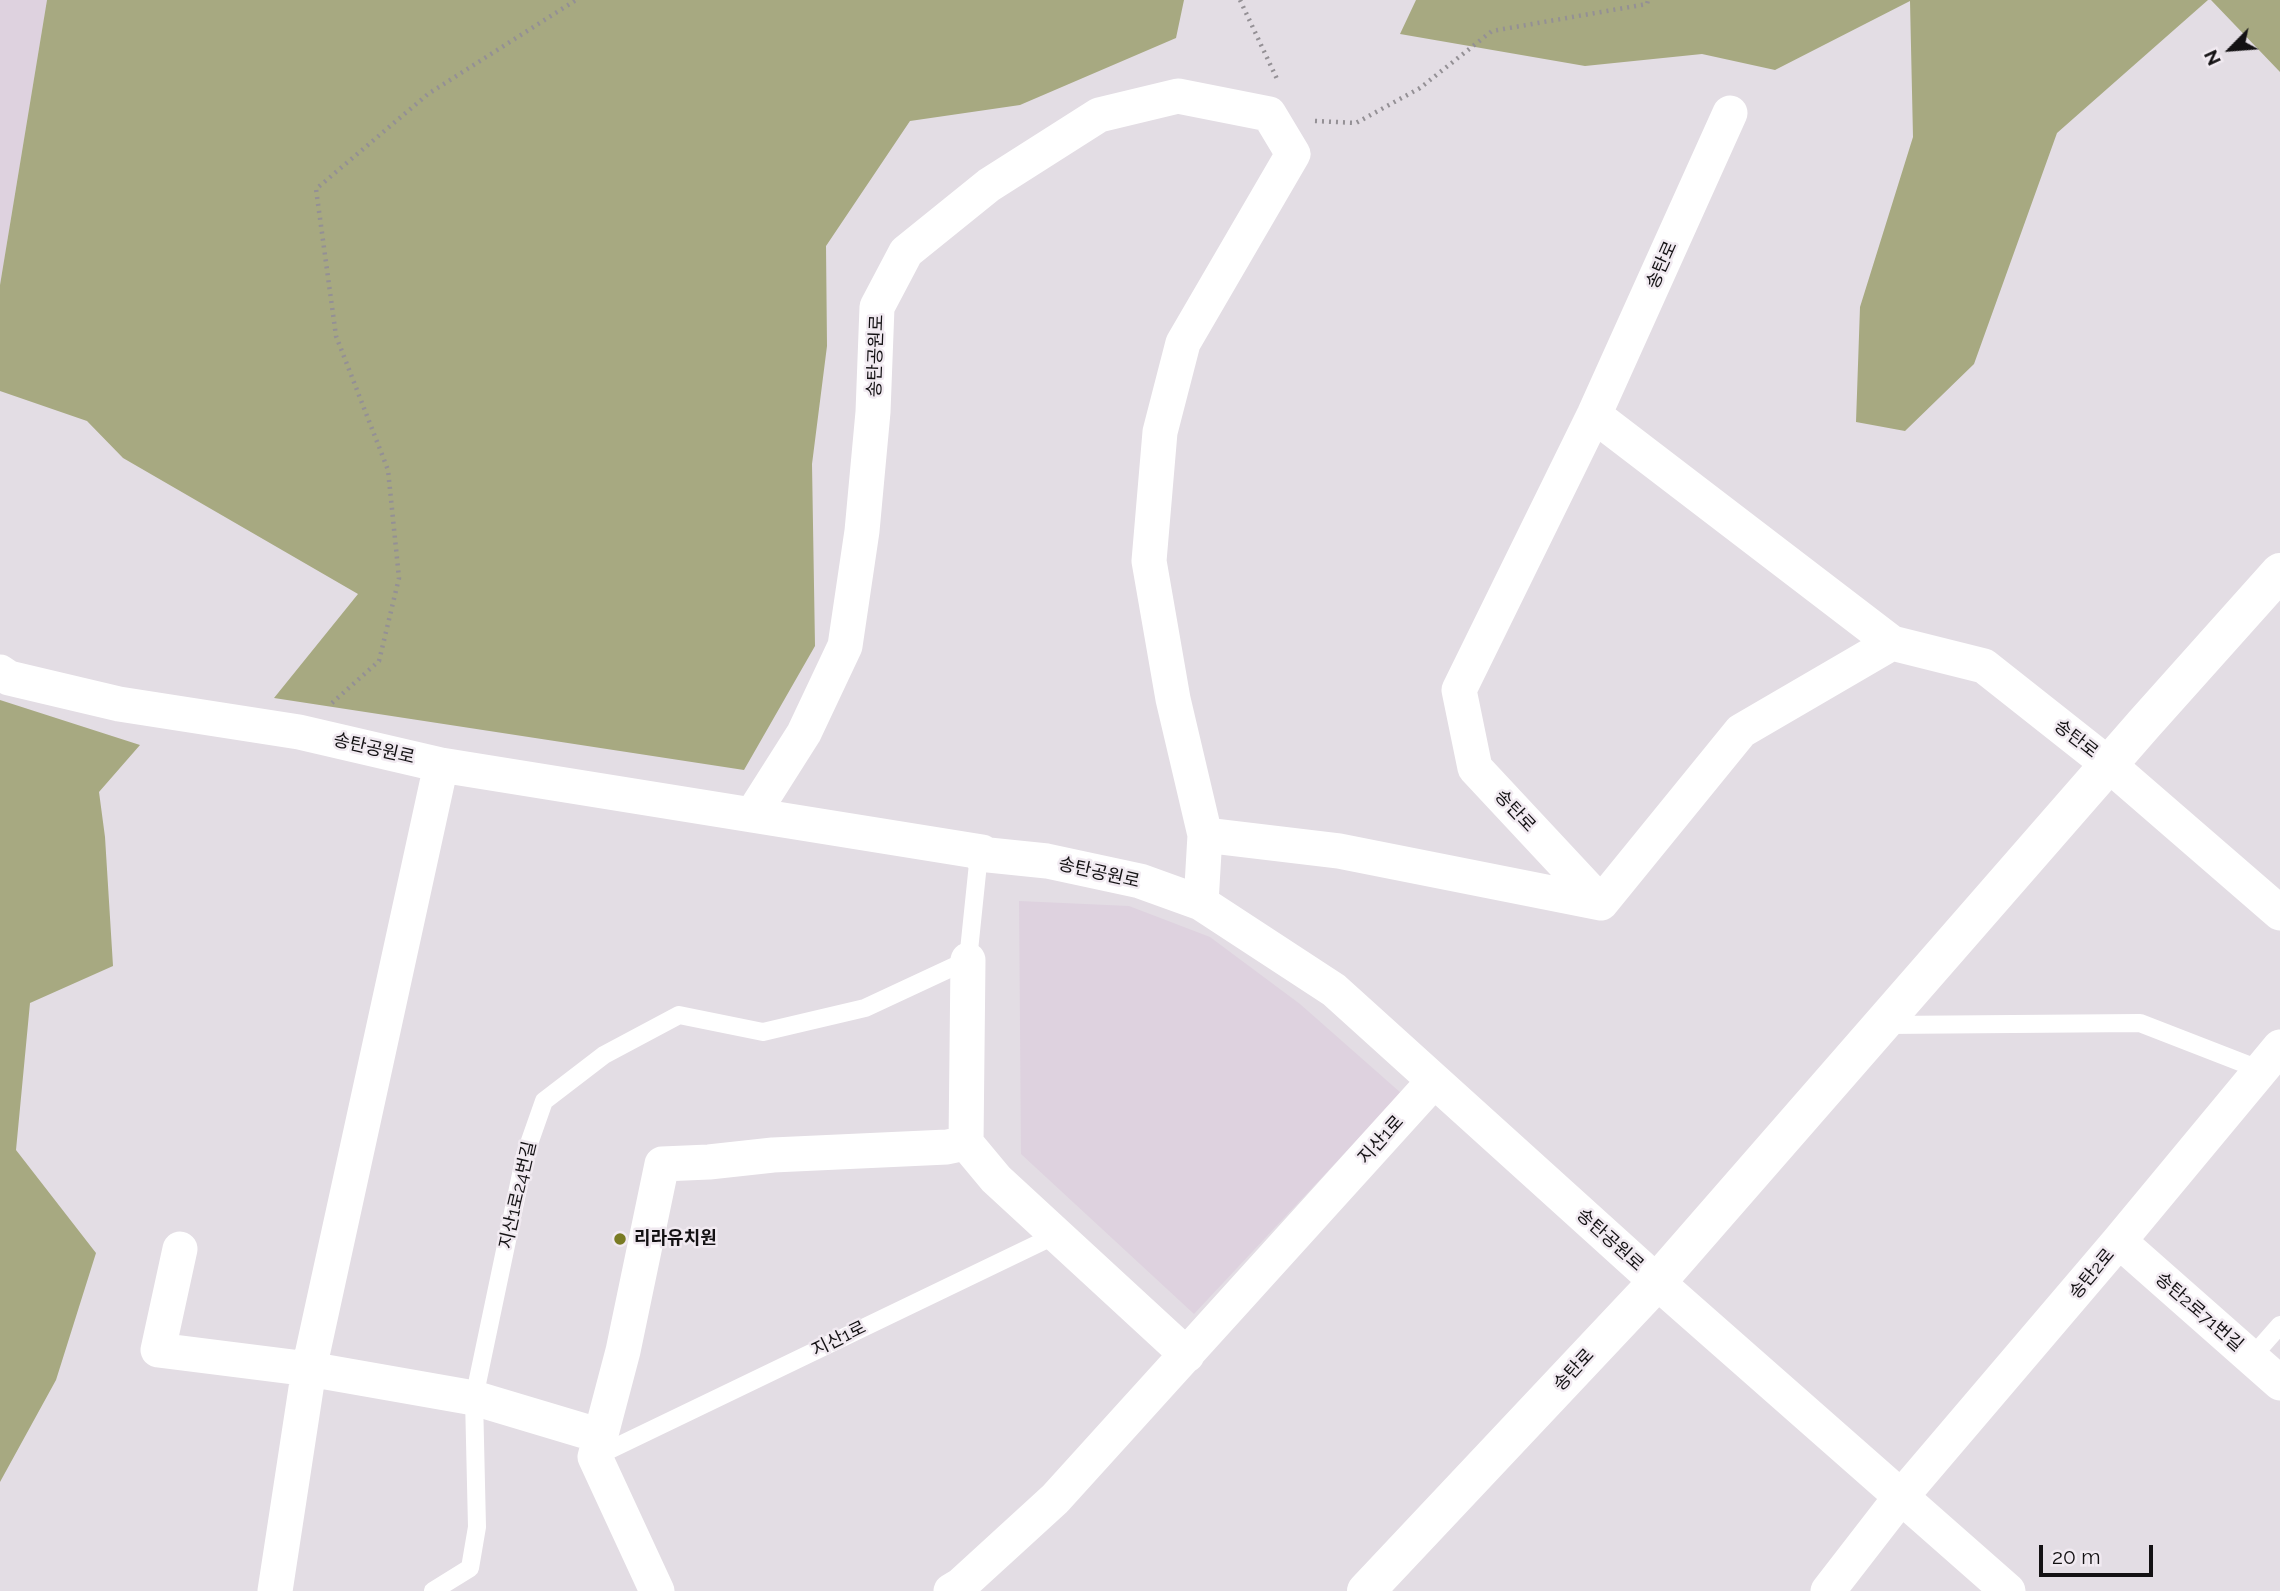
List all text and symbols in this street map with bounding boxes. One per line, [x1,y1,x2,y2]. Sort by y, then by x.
north arrow [2196,14,2266,84]
text: N [2199,47,2225,69]
street label: 송탄로 [1642,238,1682,292]
street label: 송탄공원로 [864,314,888,398]
street label: 송탄로 [2050,715,2102,763]
street label: 송탄공원로 [331,729,417,769]
street label: 송탄로 [1490,785,1540,837]
street label: 송탄공원로 [1056,853,1142,893]
street label: 지산1로 [1354,1111,1408,1169]
street label: 지산1로24번길 [495,1139,541,1251]
street label: 송탄공원로 [1572,1204,1648,1276]
place label: 리라유치원 [634,1228,717,1250]
marker: 리라유치원 [612,1231,628,1247]
street label: 송탄2로 [2065,1244,2119,1304]
street label: 송탄2로71번길 [2151,1268,2247,1356]
street label: 지산1로 [808,1317,870,1361]
street label: 송탄로 [1549,1344,1599,1396]
scale bar [2042,1532,2156,1576]
text: 20 m [2052,1544,2100,1569]

